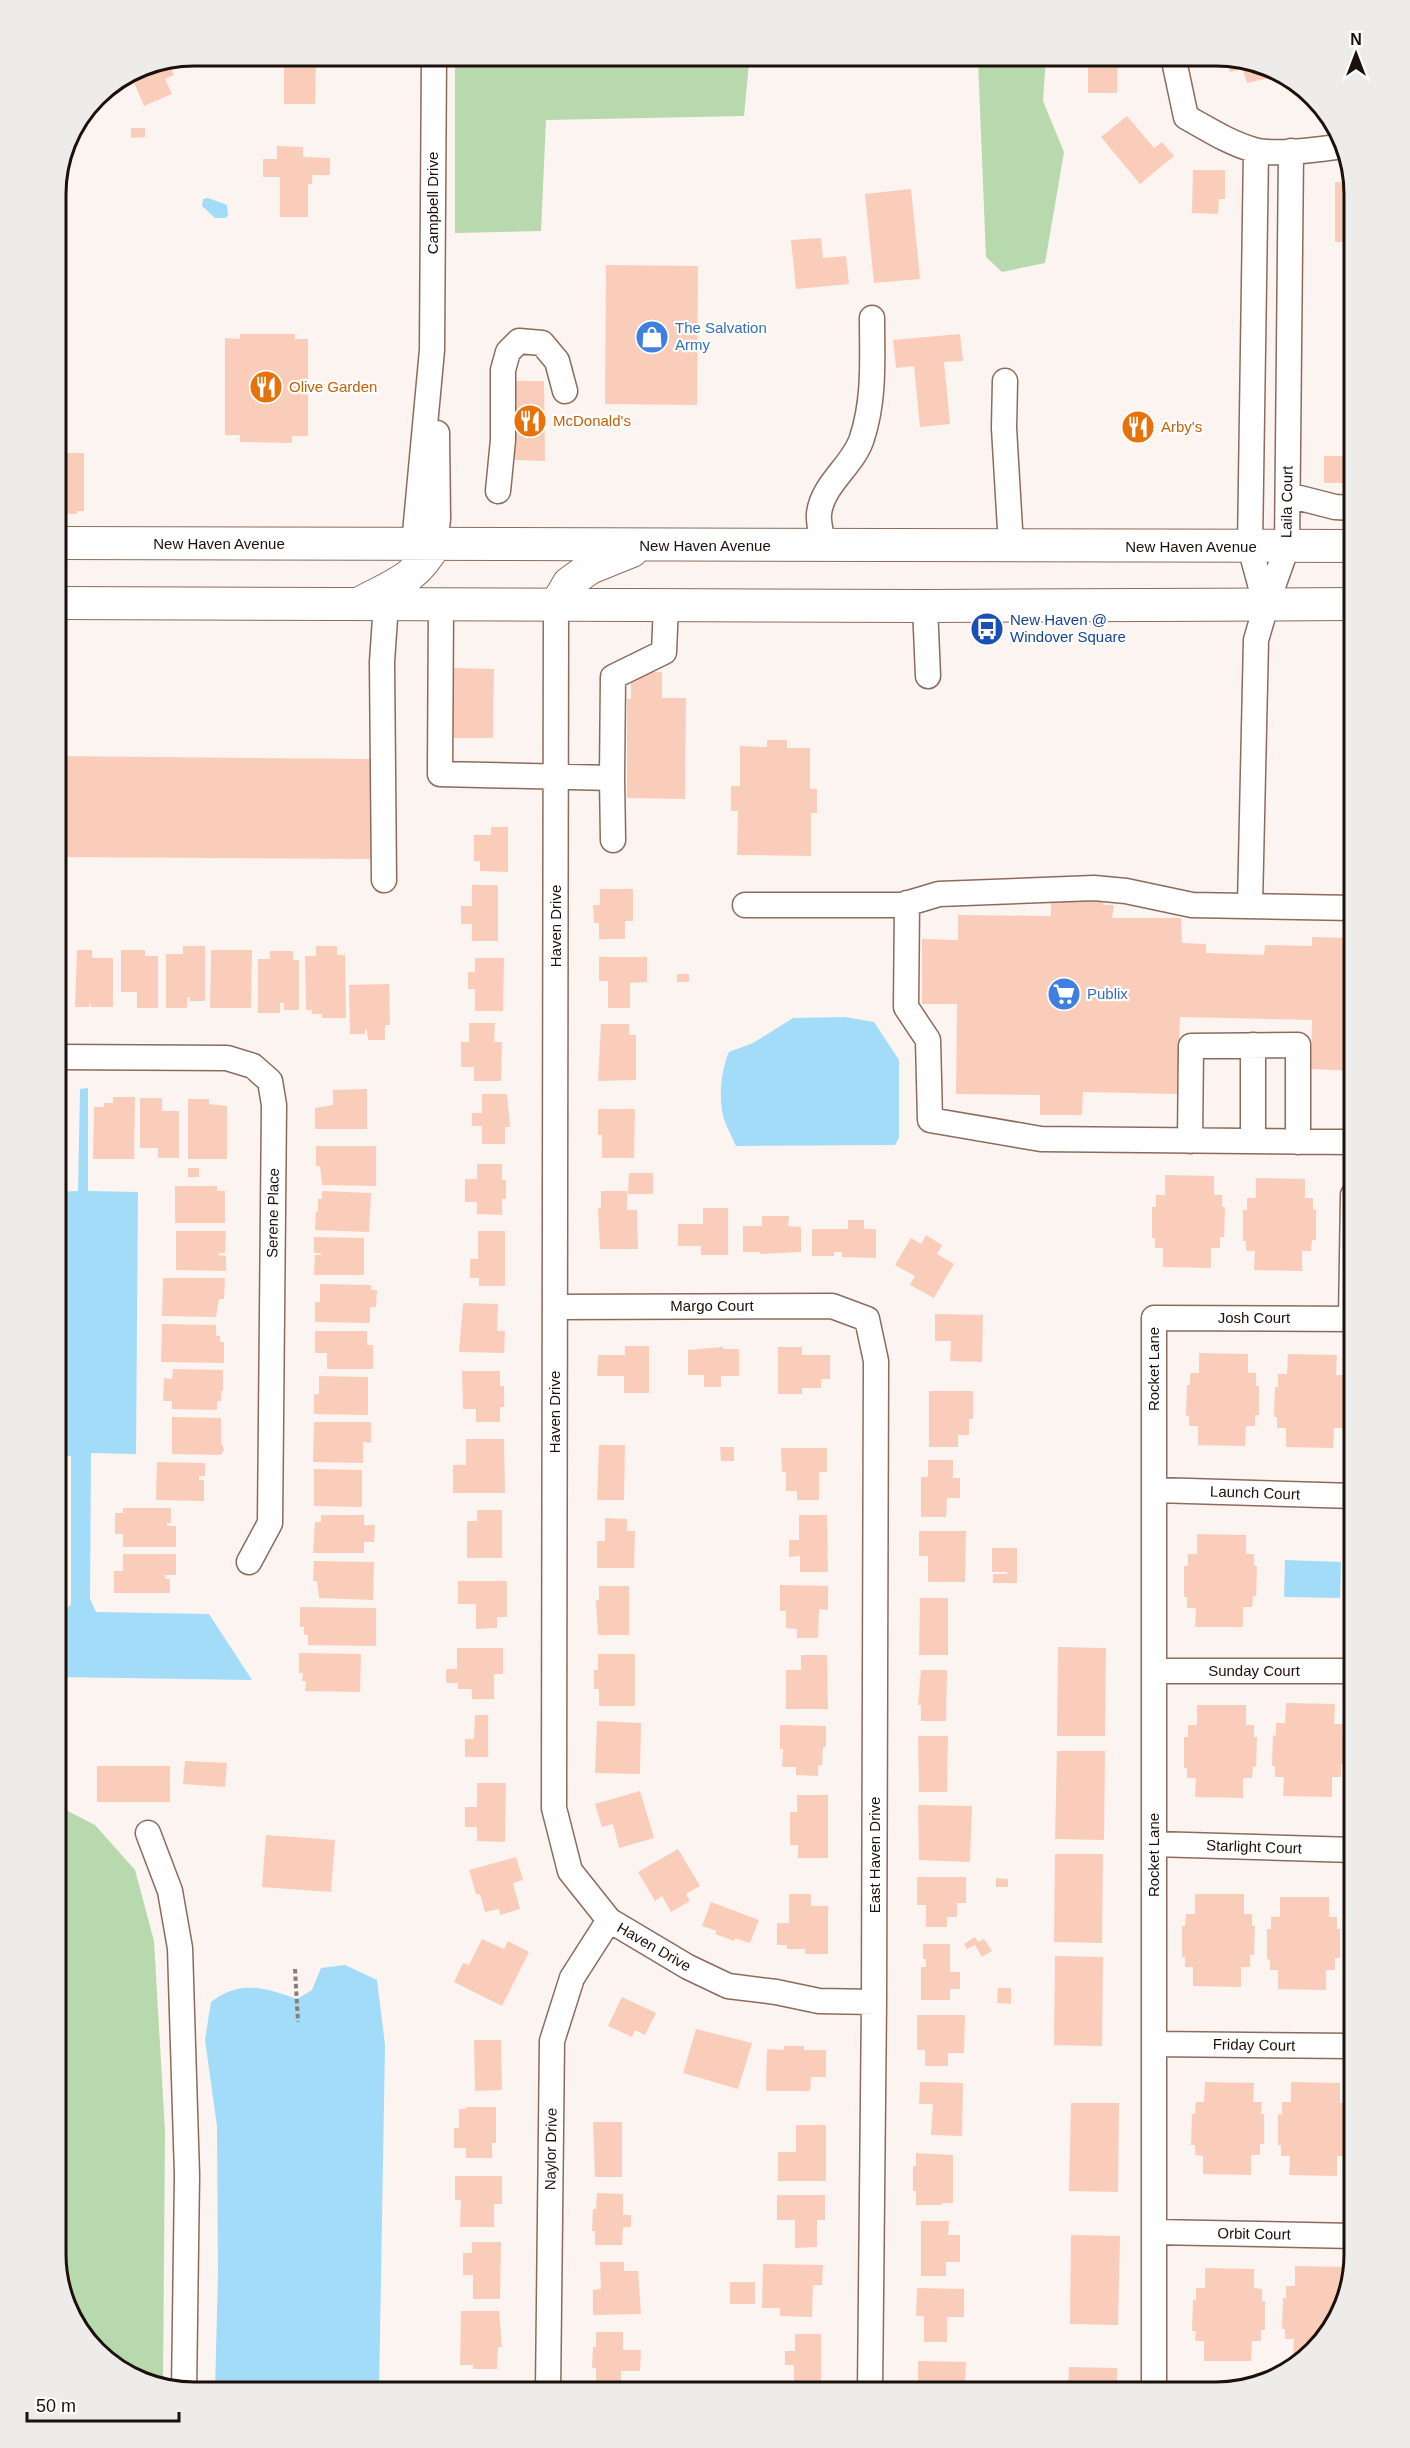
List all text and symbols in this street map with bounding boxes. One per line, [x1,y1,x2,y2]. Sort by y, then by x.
north arrow [1326,24,1386,84]
text: N [1350,31,1362,48]
street label: Campbell Drive [424,152,441,254]
shop icon: The Salvation Army [634,319,670,355]
place label: The Salvation Army [675,319,767,353]
restaurant icon: Olive Garden [248,369,284,405]
place label: Olive Garden [289,378,377,395]
restaurant icon: McDonald's [512,403,548,439]
restaurant icon: Arby's [1120,409,1156,445]
place label: McDonald's [553,412,631,429]
place label: Arby's [1161,418,1202,435]
street label: Laila Court [1277,465,1296,538]
street label: New Haven Avenue [153,535,285,552]
street label: New Haven Avenue [639,537,771,554]
street label: New Haven Avenue [1125,538,1257,555]
bus stop icon: New Haven @ Windover Square [969,611,1005,647]
place label: New Haven @ Windover Square [1010,611,1126,645]
street label: Haven Drive [547,885,564,967]
supermarket icon: Publix [1046,976,1082,1012]
place label: Publix [1087,985,1128,1002]
street label: Serene Place [263,1168,282,1258]
street label: Margo Court [670,1297,755,1314]
street label: Josh Court [1218,1309,1291,1326]
street label: Rocket Lane [1145,1327,1162,1411]
street label: Haven Drive [546,1371,563,1453]
street label: Launch Court [1210,1482,1301,1503]
street label: Sunday Court [1208,1662,1301,1679]
street label: East Haven Drive [866,1797,883,1913]
street label: Rocket Lane [1145,1813,1162,1897]
street label: Starlight Court [1206,1836,1303,1857]
street label: Haven Drive [614,1919,694,1975]
street label: Friday Court [1213,2035,1296,2054]
street label: Naylor Drive [541,2108,560,2190]
street label: Orbit Court [1217,2224,1292,2243]
scale bar [27,2385,178,2423]
text: 50 m [36,2396,76,2416]

